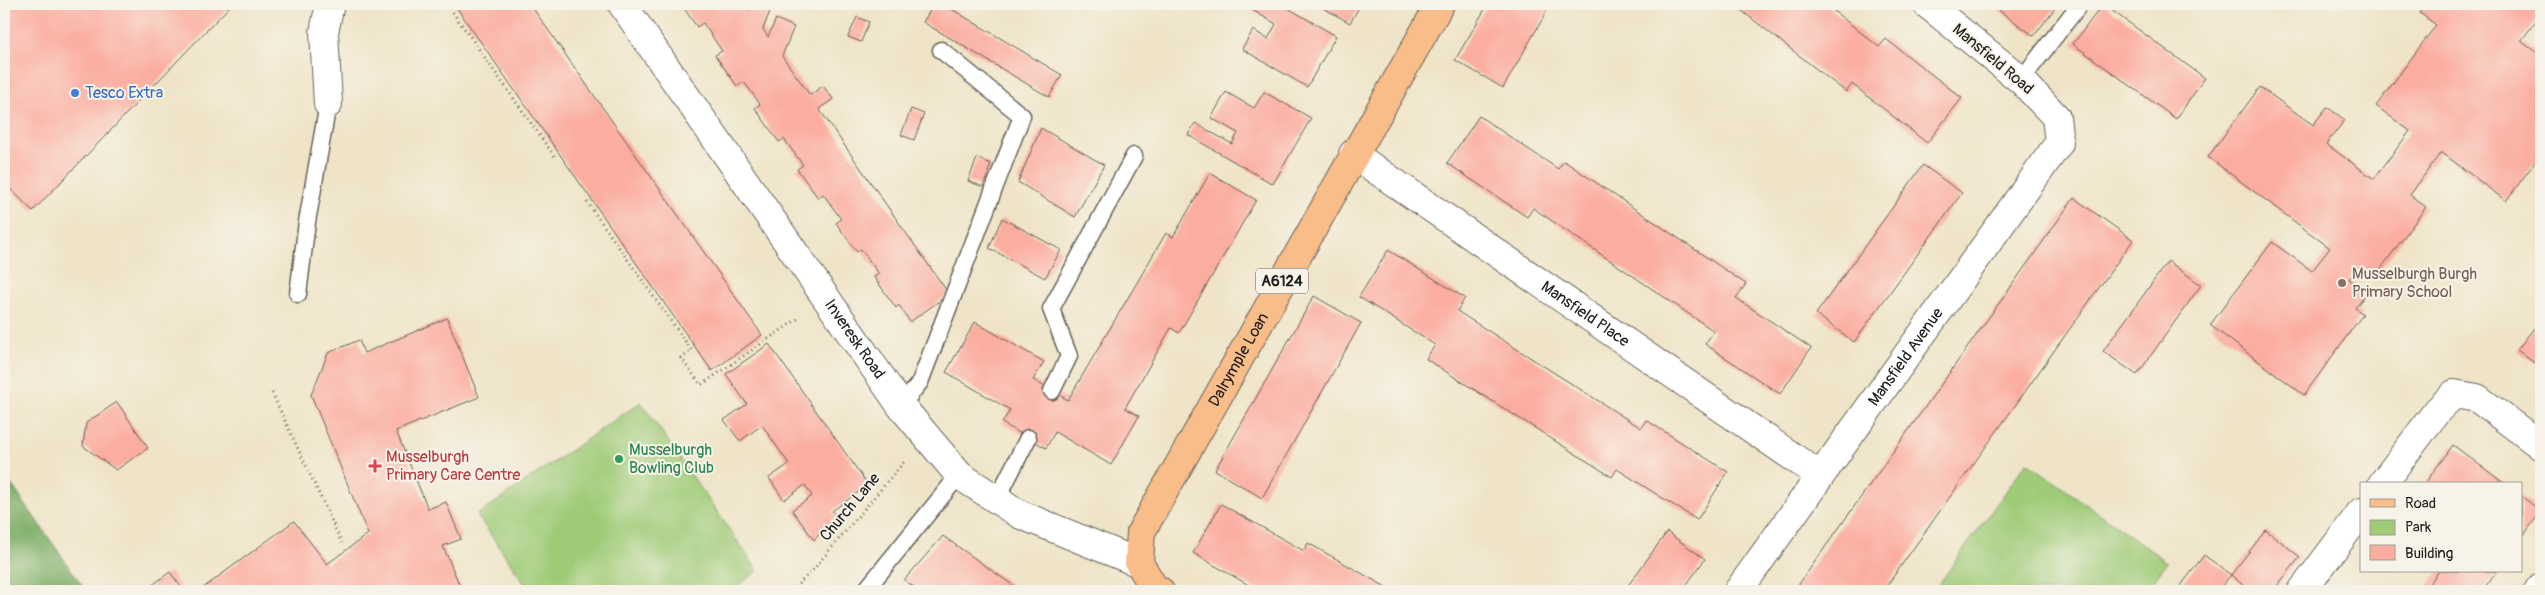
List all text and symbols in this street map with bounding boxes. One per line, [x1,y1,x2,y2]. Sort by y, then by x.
street label: Mansfield Road [1948,19,2038,99]
place label: Tesco Extra [85,83,163,103]
marker: Tesco Extra [69,87,81,99]
place label: Musselburgh Burgh Primary School [2352,264,2477,302]
road number: A6124 [1256,268,1308,294]
street label: Mansfield Place [1537,277,1633,351]
marker: Musselburgh Burgh Primary School [2336,277,2348,289]
street label: Inveresk Road [820,296,889,383]
street label: Mansfield Avenue [1864,304,1948,410]
street label: Dalrymple Loan [1204,309,1273,410]
place label: Musselburgh Bowling Club [629,440,714,478]
place label: Musselburgh Primary Care Centre [386,447,521,485]
marker: Musselburgh Bowling Club [613,453,625,465]
marker: Musselburgh Primary Care Centre [368,459,382,473]
street label: Church Lane [816,469,884,545]
legend [2360,482,2522,572]
text: Road [2405,494,2436,513]
text: Park [2405,518,2432,537]
text: Building [2405,544,2453,563]

